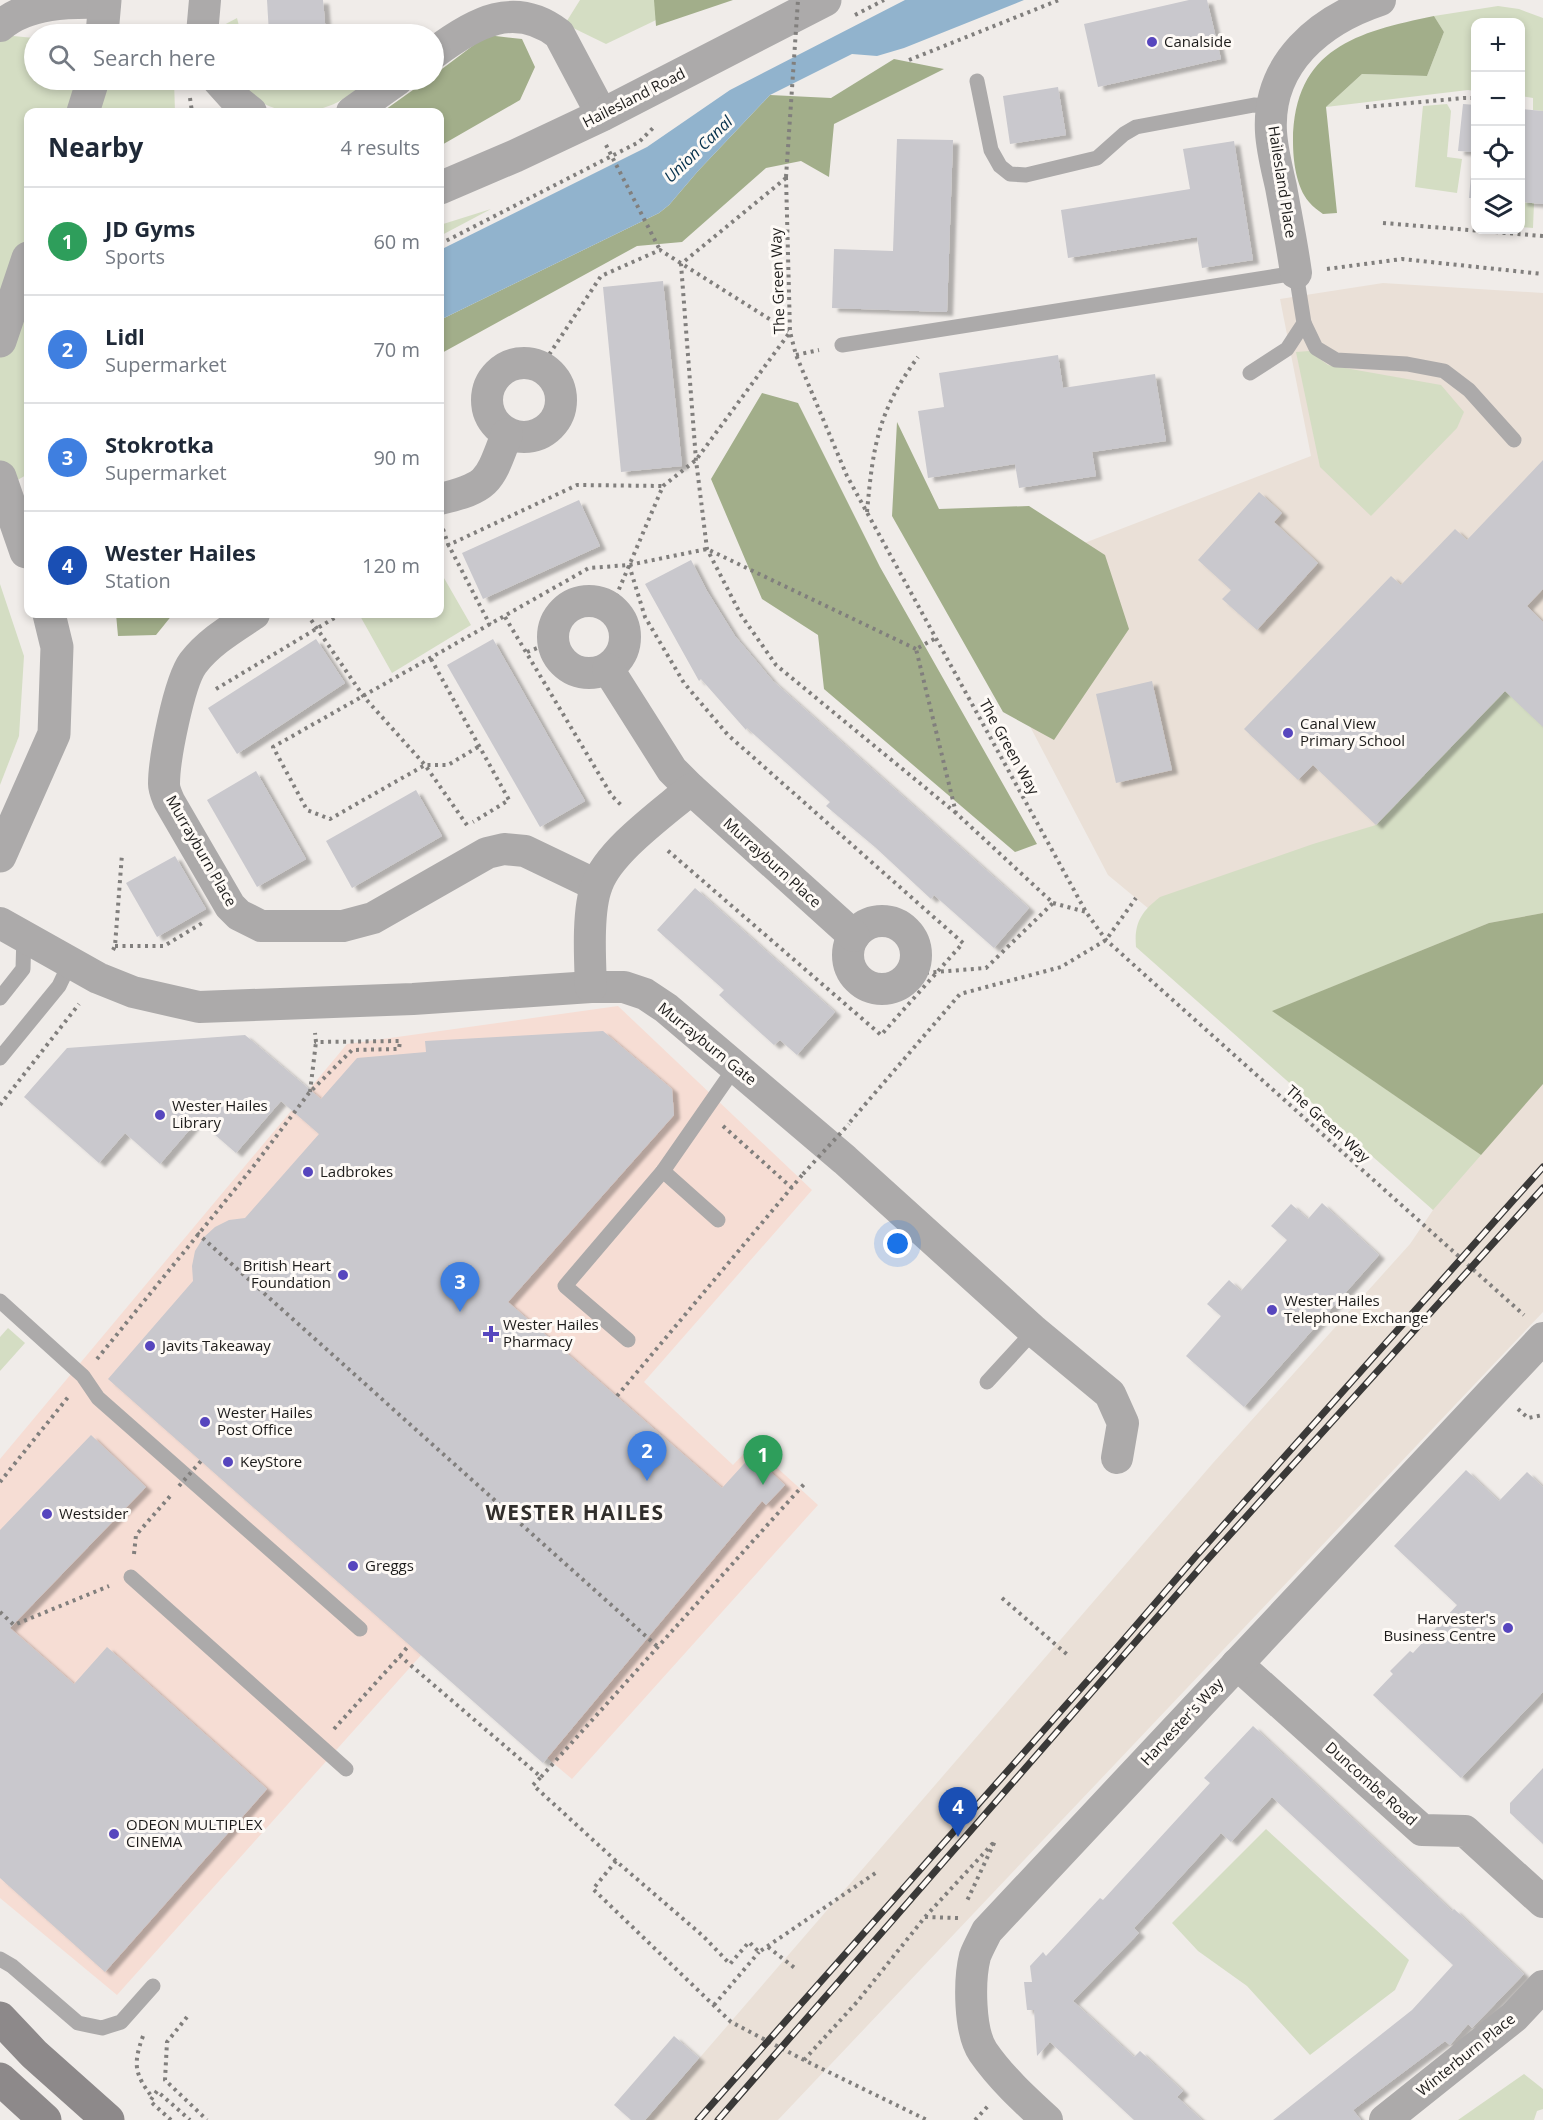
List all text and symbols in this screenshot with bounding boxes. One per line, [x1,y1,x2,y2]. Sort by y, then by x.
map controls [1471,18,1525,234]
button: + [1471,18,1525,72]
search box [24,24,444,90]
place label: Canalside [1164,31,1232,51]
marker: Canalside [1145,35,1159,49]
icon: search [45,41,78,74]
text: Search here [93,42,216,72]
street label: Hailesland Road [579,63,688,132]
button: − [1471,72,1525,126]
water label: Union Canal [659,110,738,187]
street label: Hailesland Place [1264,124,1302,240]
button: locate [1471,126,1525,180]
text: Nearby [48,129,143,165]
text: 4 results [340,134,420,161]
button: layers [1471,180,1525,234]
text: JD Gyms [105,213,195,243]
street label: The Green Way [765,227,789,335]
text: 1 [62,228,73,255]
text: 60 m [373,228,420,255]
text: Sports [105,243,165,270]
text: Lidl [105,321,145,351]
text: 2 [62,336,73,363]
text: 70 m [373,336,420,363]
text: Supermarket [105,351,227,378]
text: Stokrotka [105,429,214,459]
text: 3 [62,444,73,471]
text: 90 m [373,444,420,471]
text: Supermarket [105,459,227,486]
text: Wester Hailes [105,537,256,567]
text: 4 [62,552,73,579]
text: 120 m [362,552,420,579]
text: Station [105,567,171,594]
street label: The Green Way [975,695,1045,798]
place label: Canal View Primary School [1300,713,1405,750]
marker: Canal View Primary School [1281,726,1295,740]
street label: Murrayburn Place [162,791,242,910]
street label: Murrayburn Place [719,813,826,912]
street label: Murrayburn Gate [654,997,761,1089]
street label: The Green Way [1282,1080,1375,1167]
place label: Wester Hailes Library [172,1095,268,1132]
marker: Wester Hailes Library [153,1108,167,1122]
place label: Ladbrokes [320,1161,393,1181]
marker: Ladbrokes [301,1165,315,1179]
your location [883,1229,912,1258]
place label: British Heart Foundation [243,1255,331,1292]
pin: 3 [440,1262,480,1312]
marker: British Heart Foundation [336,1268,350,1282]
place label: Wester Hailes Telephone Exchange [1284,1290,1429,1327]
marker: Wester Hailes Telephone Exchange [1265,1303,1279,1317]
place label: Wester Hailes Pharmacy [503,1314,599,1351]
marker: Wester Hailes Pharmacy [484,1327,498,1341]
place label: Javits Takeaway [160,1335,271,1355]
marker: Javits Takeaway [143,1339,157,1353]
place label: Wester Hailes Post Office [217,1402,313,1439]
marker: Wester Hailes Post Office [198,1415,212,1429]
pin: 2 [628,1432,666,1481]
pin: 1 [744,1436,783,1485]
place label: KeyStore [240,1451,302,1471]
marker: KeyStore [221,1455,235,1469]
district label: WESTER HAILES [485,1498,665,1526]
place label: Westsider [59,1503,128,1523]
marker: Westsider [40,1507,54,1521]
place label: Greggs [365,1555,414,1575]
marker: Greggs [346,1559,360,1573]
place label: Harvester's Business Centre [1383,1608,1496,1645]
marker: Harvester's Business Centre [1501,1621,1515,1635]
street label: Harvester's Way [1136,1673,1227,1769]
street label: Duncombe Road [1322,1737,1422,1830]
pin: 4 [938,1788,978,1837]
place label: ODEON MULTIPLEX CINEMA [126,1814,263,1851]
marker: ODEON MULTIPLEX CINEMA [107,1827,121,1841]
street label: Winterburn Place [1412,2008,1519,2100]

